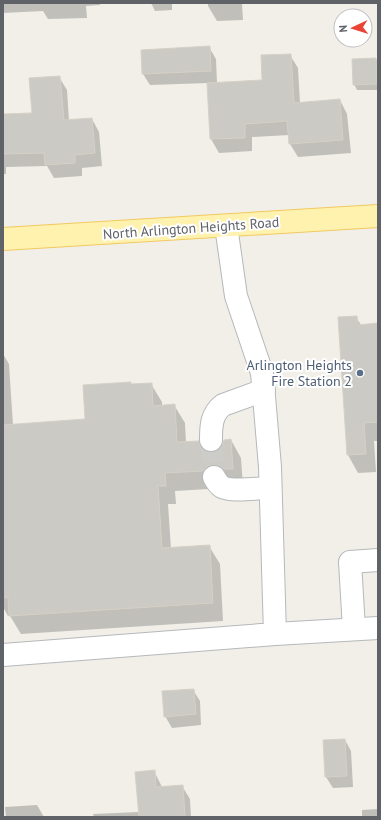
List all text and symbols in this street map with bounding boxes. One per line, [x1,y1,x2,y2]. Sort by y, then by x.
north arrow [333,8,373,48]
text: N [336,25,350,33]
street label: North Arlington Heights Road [102,213,280,243]
place label: Arlington Heights Fire Station 2 [246,356,352,390]
marker: Arlington Heights Fire Station 2 [355,368,365,378]

